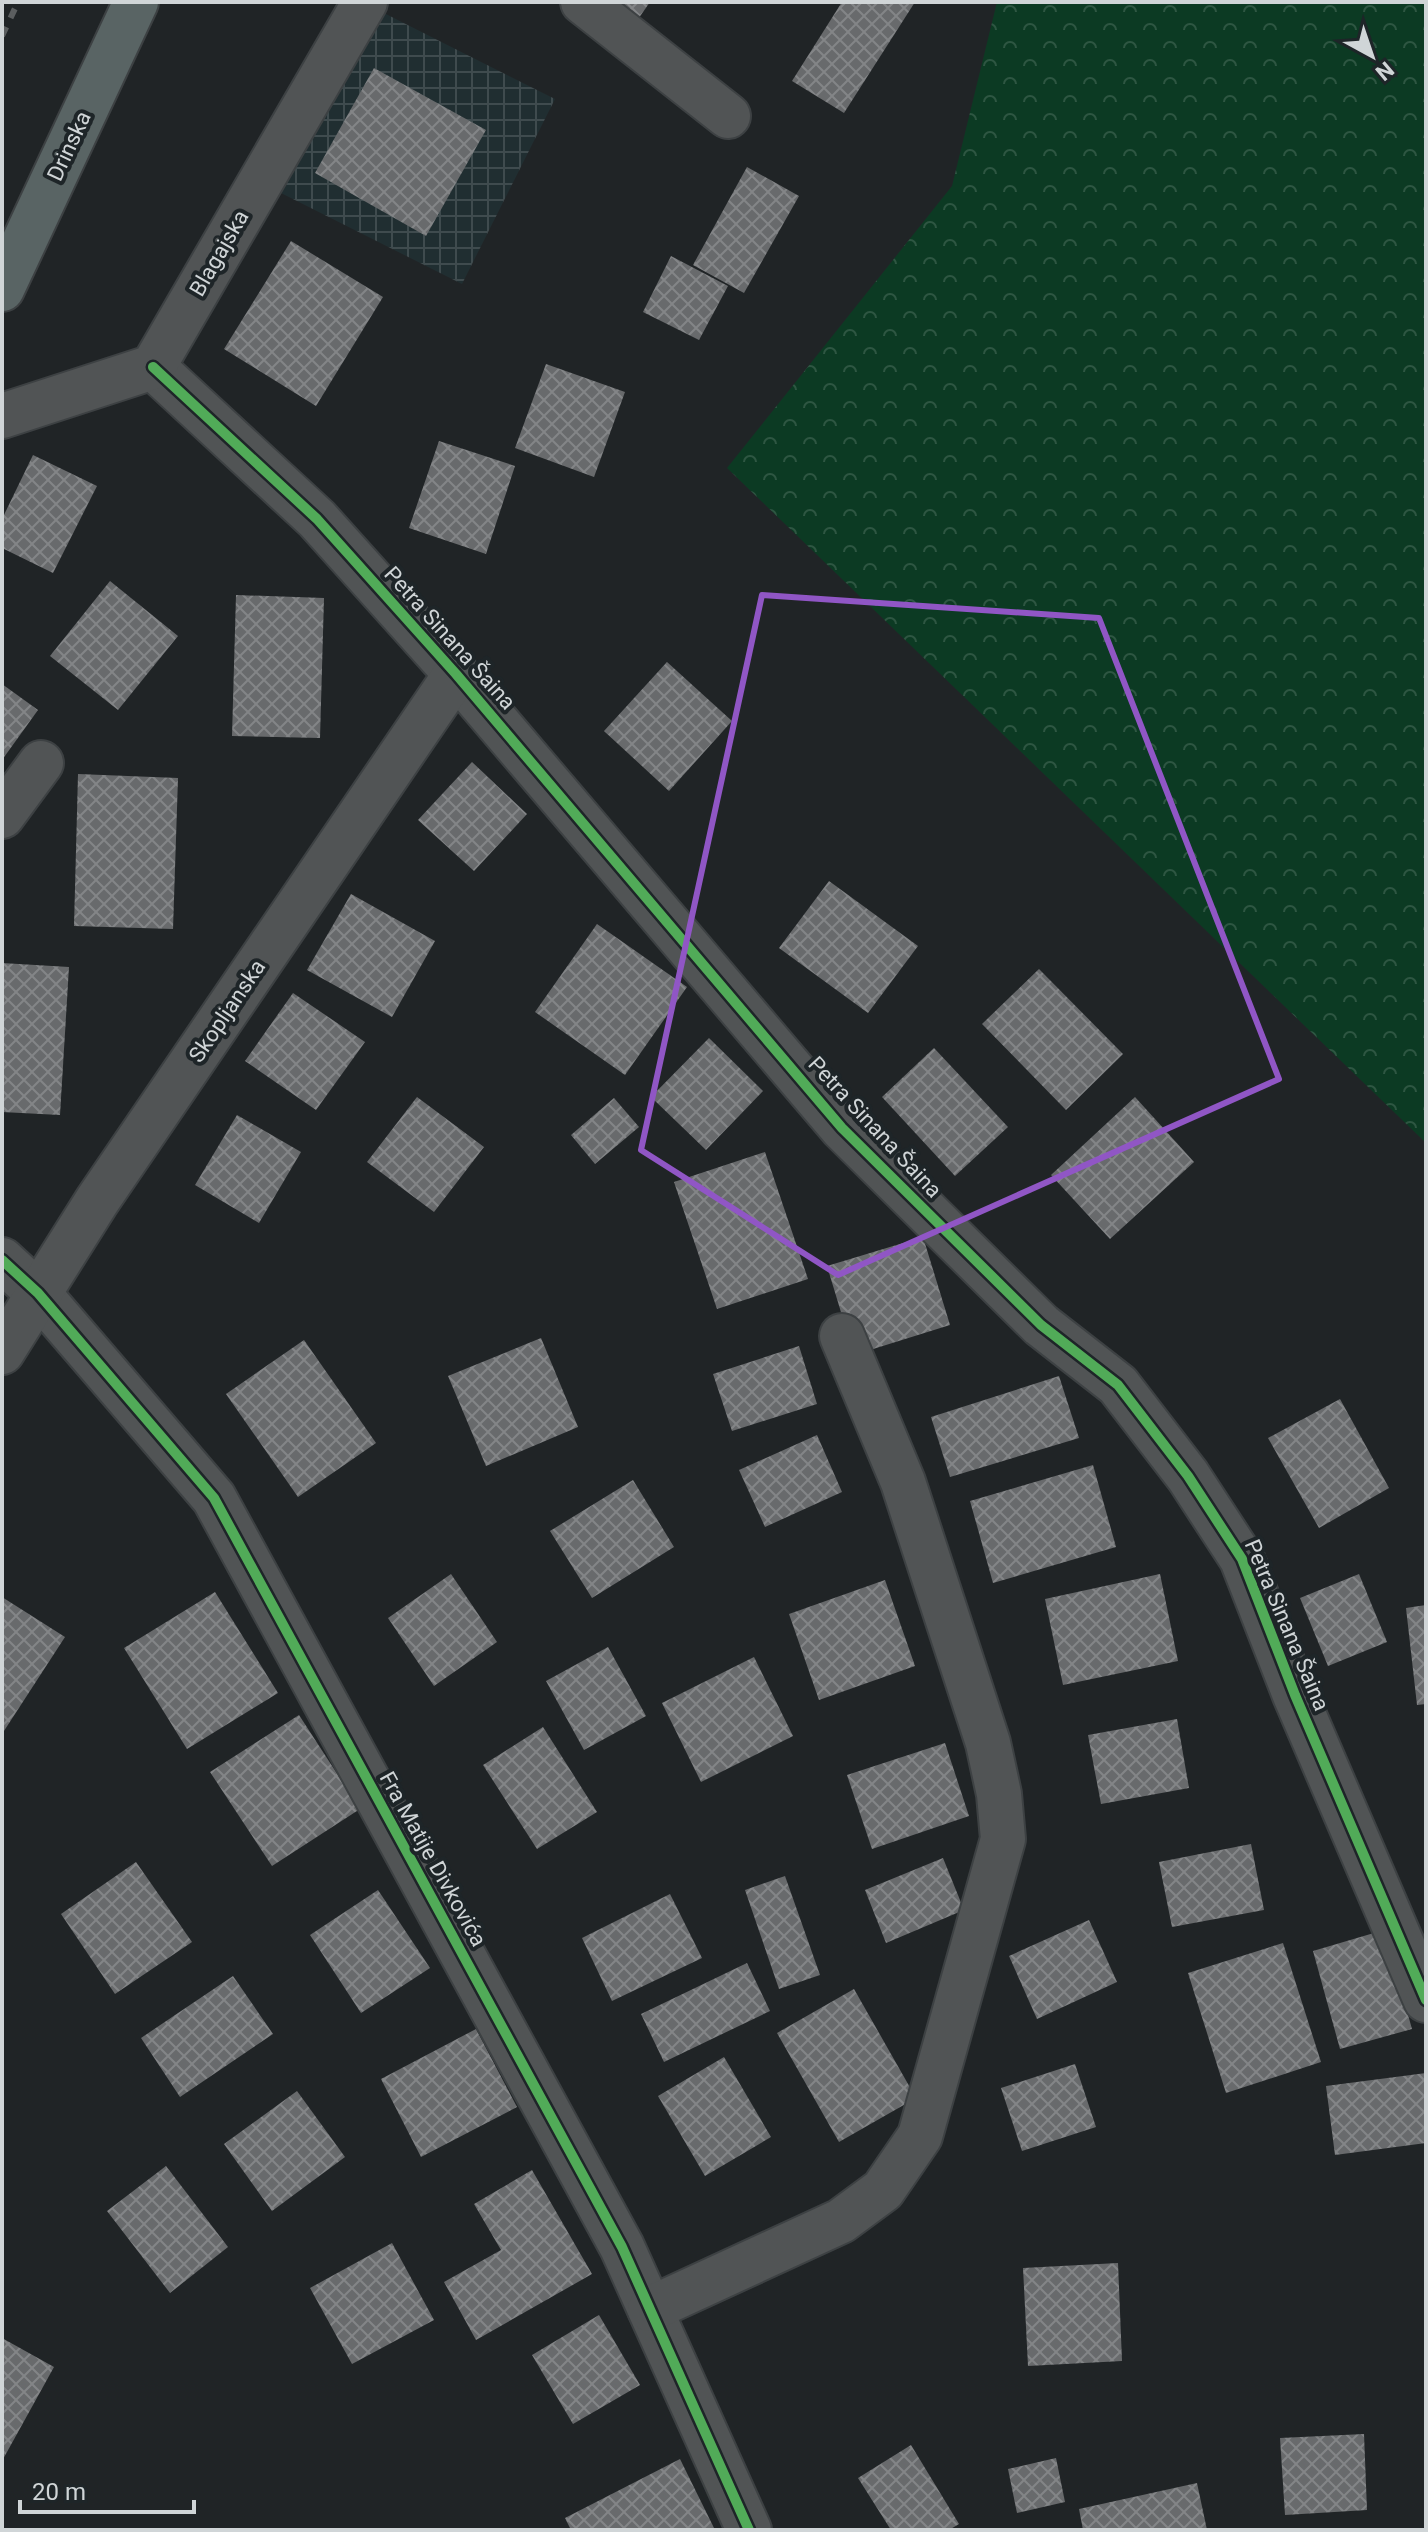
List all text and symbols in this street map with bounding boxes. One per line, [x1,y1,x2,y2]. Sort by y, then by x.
north arrow [1332,16,1412,96]
text: N [1371,56,1399,86]
street label: Drinska [42,107,96,185]
street label: Blagajska [184,206,254,300]
street label: Petra Sinana Šaina [379,561,521,715]
street label: Skopljanska [184,955,270,1067]
street label: Petra Sinana Šaina [803,1051,947,1203]
street label: Petra Sinana Šaina [1240,1535,1335,1714]
street label: Fra Matije Divkovića [375,1767,491,1951]
scale bar [20,2464,194,2514]
text: 20 m [32,2478,86,2506]

